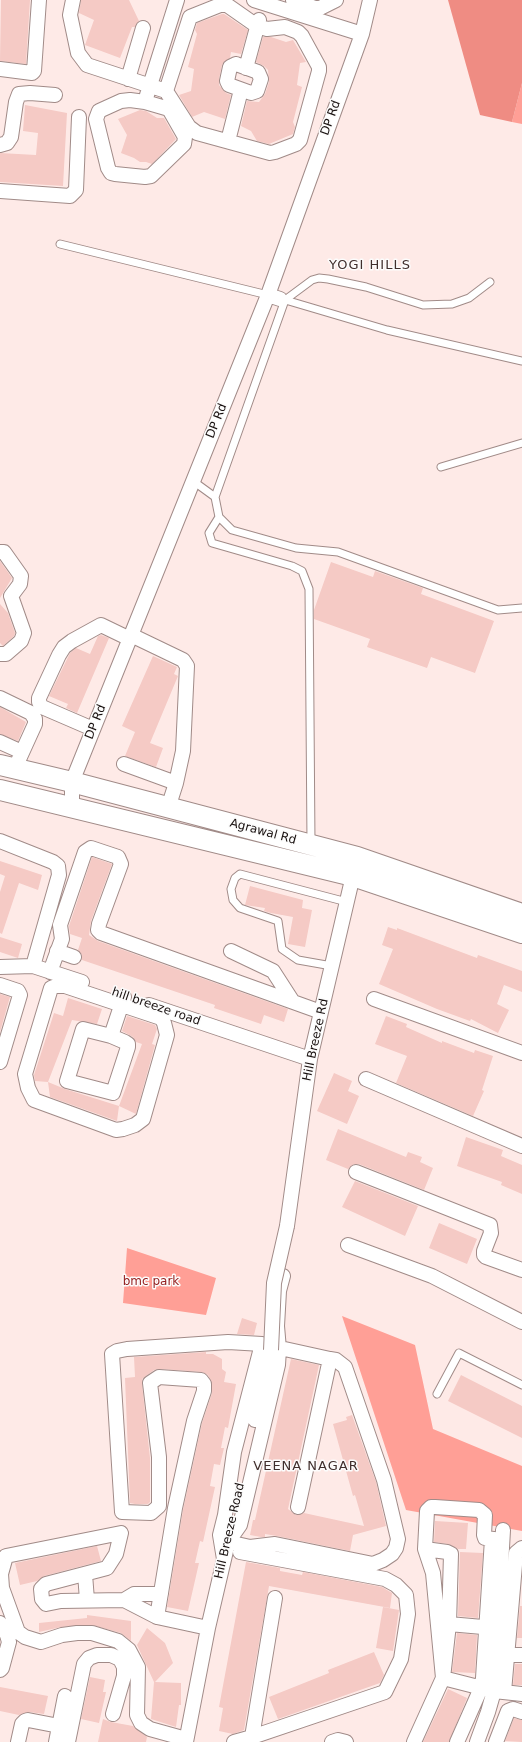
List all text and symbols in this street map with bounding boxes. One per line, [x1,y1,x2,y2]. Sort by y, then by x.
street label: DP Rd [318,99,344,137]
district label: YOGI HILLS [329,258,411,274]
street label: DP Rd [204,401,230,441]
street label: DP Rd [83,702,109,742]
street label: Agrawal Rd [228,816,298,848]
street label: hill breeze road [110,985,202,1029]
street label: Hill Breeze Rd [300,997,332,1083]
park label: bmc park [123,1275,179,1289]
district label: VEENA NAGAR [253,1459,359,1475]
street label: Hill Breeze Road [212,1482,248,1580]

